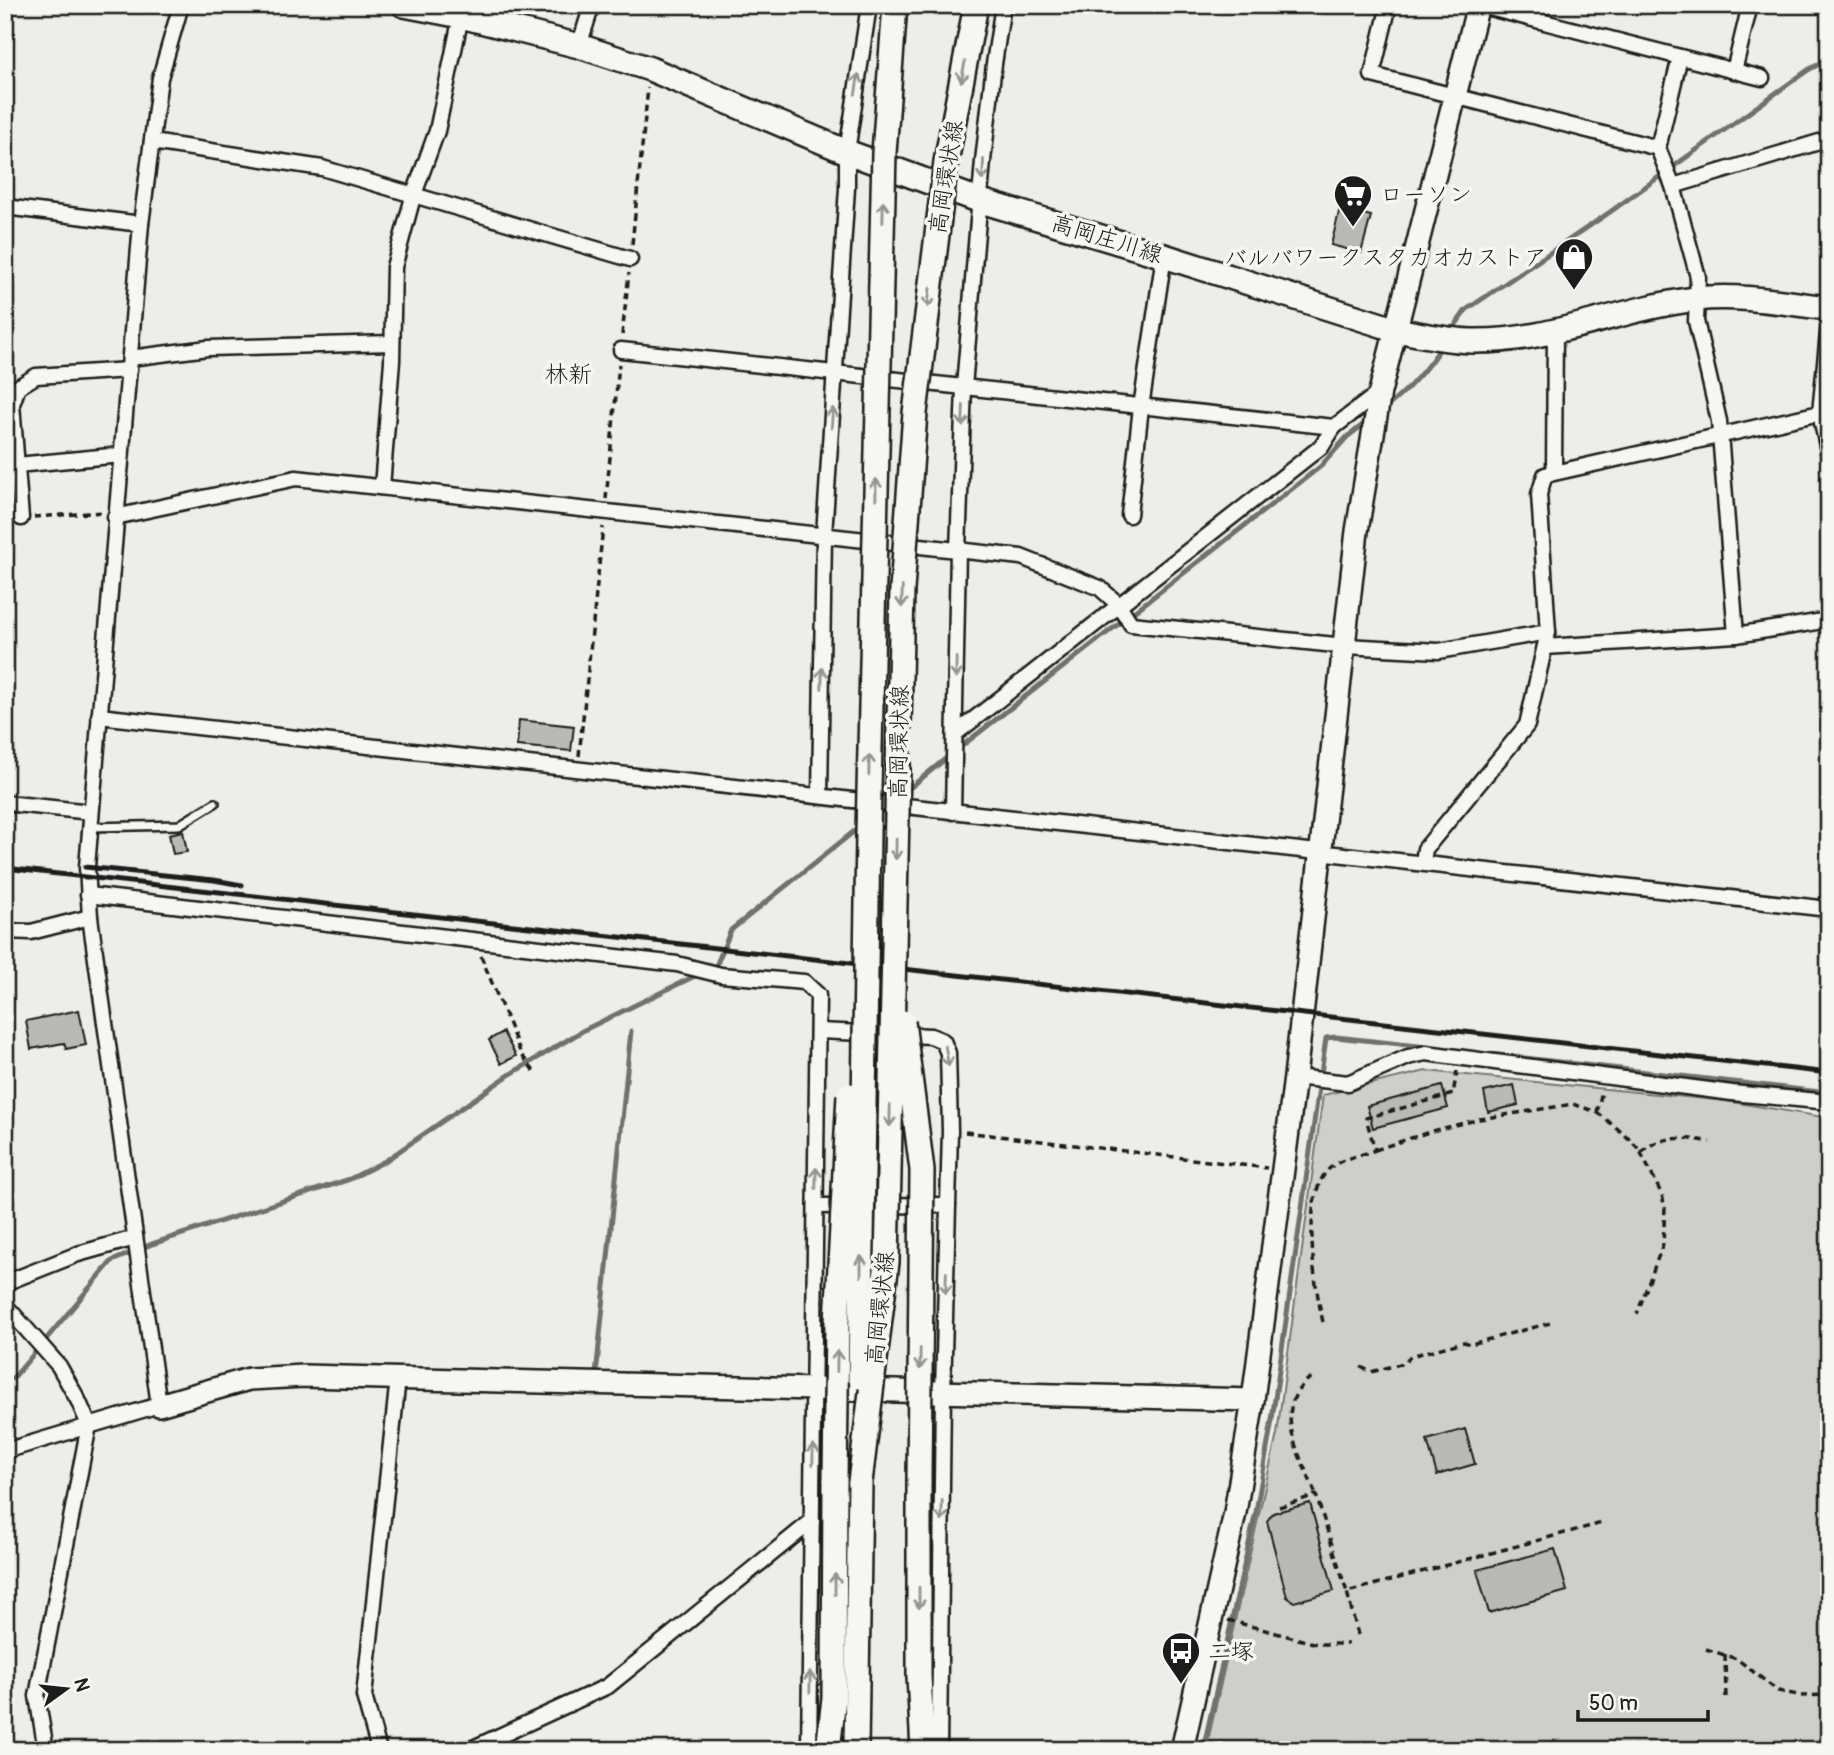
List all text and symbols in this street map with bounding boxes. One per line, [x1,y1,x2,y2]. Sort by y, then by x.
one-way arrow [956,60,970,83]
one-way arrow [851,74,864,96]
street label: 高岡環状線 [923,118,969,236]
one-way arrow [976,158,989,181]
supermarket icon: ローソン [1332,173,1374,228]
place label: ローソン [1380,180,1472,209]
one-way arrow [876,201,889,224]
street label: 高岡庄川線 [1048,208,1166,270]
shop icon: バルバワークスタカオカストア [1553,236,1595,291]
place label: バルバワークスタカオカストア [1224,243,1547,272]
one-way arrow [922,285,935,308]
district label: 林新 [544,360,592,389]
one-way arrow [956,404,969,427]
one-way arrow [826,407,839,430]
one-way arrow [869,478,883,501]
one-way arrow [896,585,909,608]
one-way arrow [949,656,963,679]
one-way arrow [815,667,829,690]
street label: 高岡環状線 [883,684,915,800]
one-way arrow [863,754,876,777]
one-way arrow [890,837,903,860]
one-way arrow [941,1044,954,1067]
one-way arrow [883,1104,896,1127]
one-way arrow [810,1166,823,1189]
street label: 高岡環状線 [860,1249,900,1367]
one-way arrow [854,1255,868,1278]
one-way arrow [939,1271,953,1294]
one-way arrow [914,1347,927,1370]
one-way arrow [830,1350,844,1373]
one-way arrow [806,1443,820,1466]
one-way arrow [935,1499,948,1522]
one-way arrow [828,1573,842,1596]
one-way arrow [912,1586,926,1609]
bus stop icon: 二塚 [1160,1630,1202,1685]
place label: 二塚 [1208,1637,1254,1666]
north arrow [32,1654,102,1724]
one-way arrow [803,1670,817,1693]
text: N [68,1676,95,1694]
scale bar [1578,1678,1708,1722]
text: 50 m [1589,1690,1638,1717]

